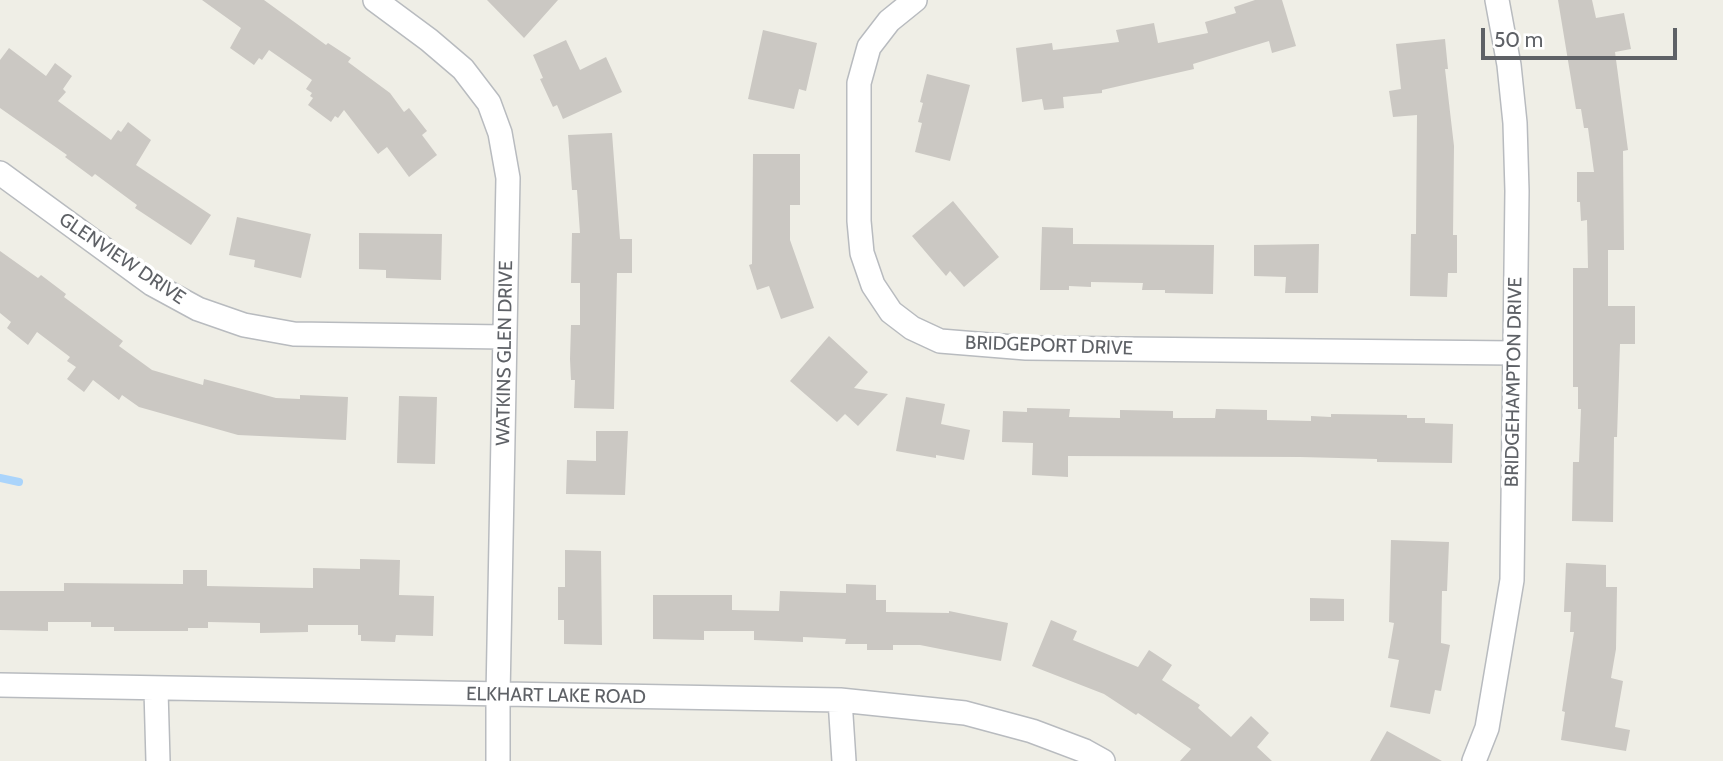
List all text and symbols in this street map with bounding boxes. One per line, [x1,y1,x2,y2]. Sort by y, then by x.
scale bar [1485,14,1681,58]
text: 50 m [1494,27,1543,52]
street label: GLENVIEW DRIVE [54,208,190,310]
street label: WATKINS GLEN DRIVE [492,260,518,446]
street label: BRIDGEHAMPTON DRIVE [1501,277,1527,487]
street label: BRIDGEPORT DRIVE [965,332,1133,360]
street label: ELKHART LAKE ROAD [466,683,646,709]

